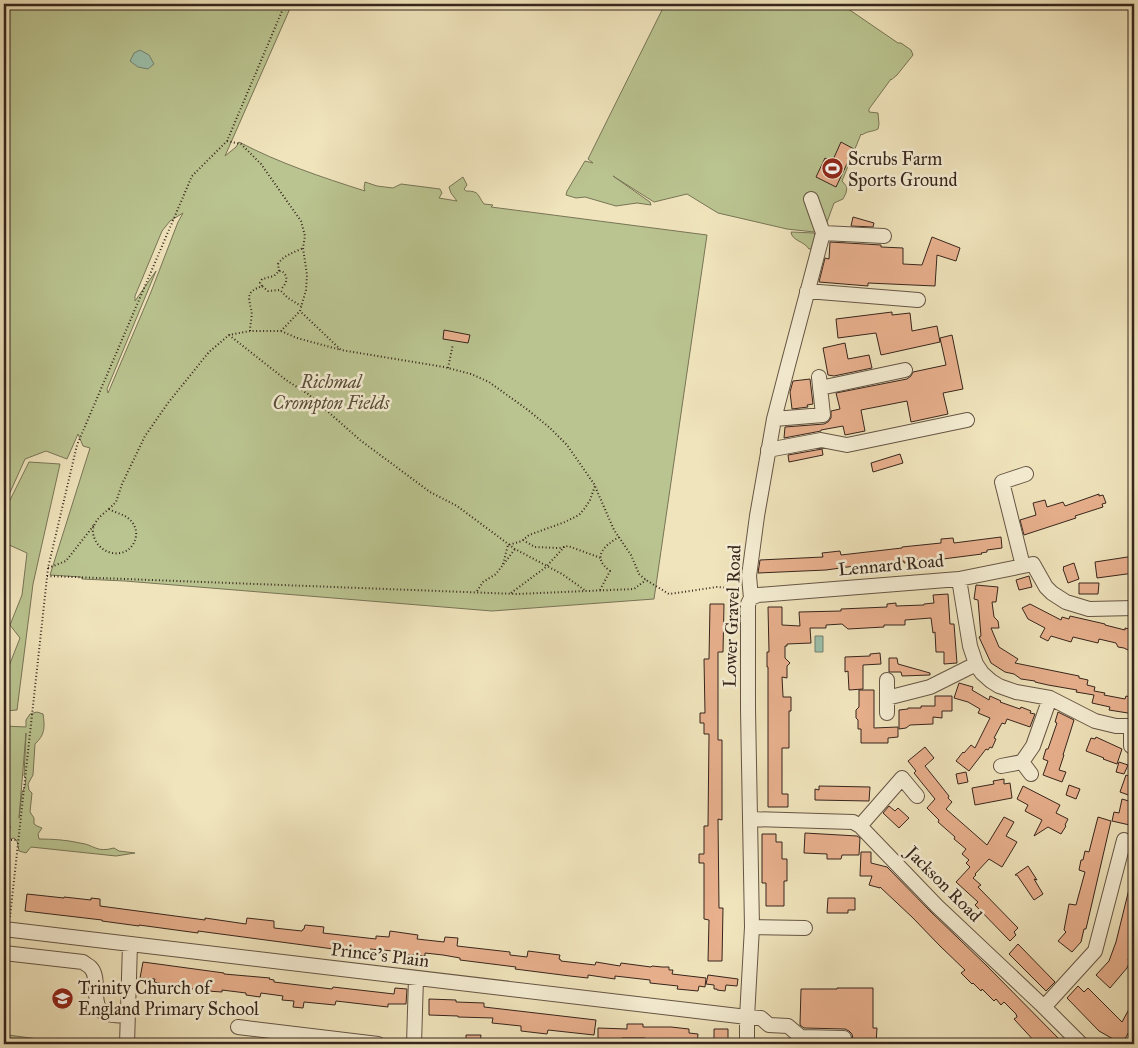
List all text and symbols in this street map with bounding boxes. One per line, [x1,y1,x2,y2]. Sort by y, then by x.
place label: Scrubs Farm Sports Ground [848,148,957,191]
sports icon: Scrubs Farm Sports Ground [820,157,844,181]
park label: Richmal Crompton Fields [273,371,390,415]
street label: Lower Gravel Road [719,544,745,688]
street label: Lennard Road [837,549,945,581]
street label: Jackson Road [899,840,986,927]
street label: Prince's Plain [330,938,431,972]
place label: Trinity Church of England Primary School [78,977,259,1021]
school or university icon: Trinity Church of England Primary School [50,986,74,1010]

